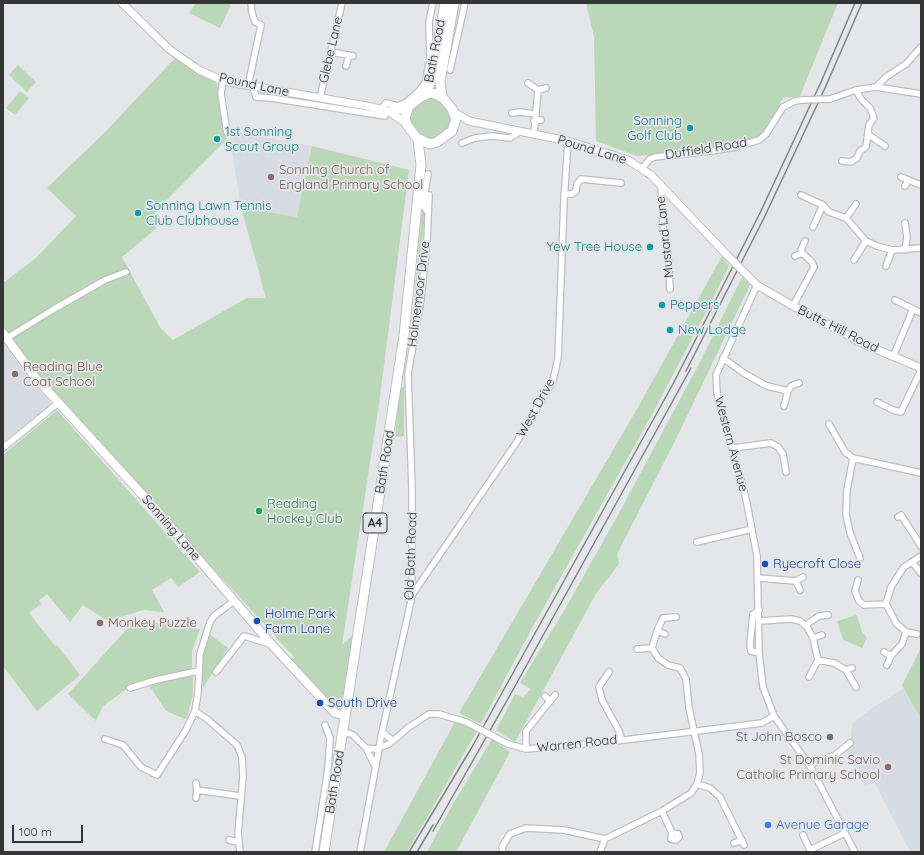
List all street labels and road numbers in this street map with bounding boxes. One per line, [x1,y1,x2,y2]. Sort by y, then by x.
street label: Glebe Lane [316,15,346,85]
street label: Bath Road [421,18,449,84]
street label: Pound Lane [217,70,291,100]
street label: Pound Lane [556,132,628,168]
street label: Duffield Road [664,135,748,163]
street label: Mustard Lane [653,195,677,279]
street label: Holmemoor Drive [405,240,433,348]
street label: Butts Hill Road [795,302,881,356]
street label: West Drive [513,376,559,440]
street label: Western Avenue [711,395,751,493]
street label: Bath Road [372,429,398,495]
street label: Sonning Lane [138,492,204,564]
street label: Old Bath Road [402,512,420,600]
road number: A4 [363,513,387,533]
street label: Warren Road [536,732,618,756]
street label: Bath Road [322,749,348,815]

